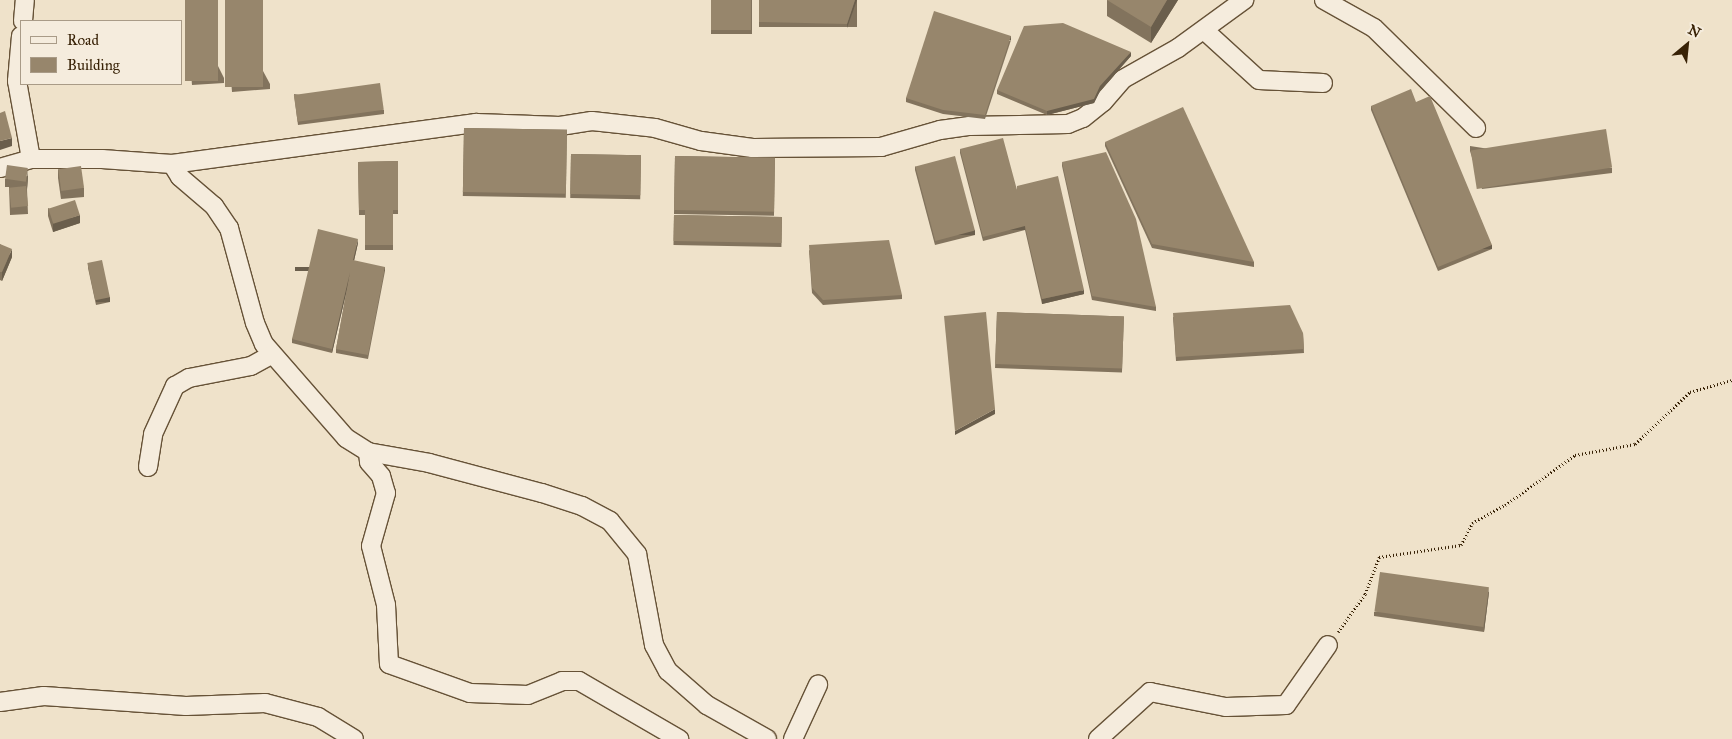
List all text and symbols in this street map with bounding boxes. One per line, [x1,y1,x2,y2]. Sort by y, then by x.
legend [20,20,182,85]
north arrow [1662,20,1712,70]
text: N [1685,21,1704,42]
text: Road [67,31,99,49]
text: Building [67,56,120,74]

